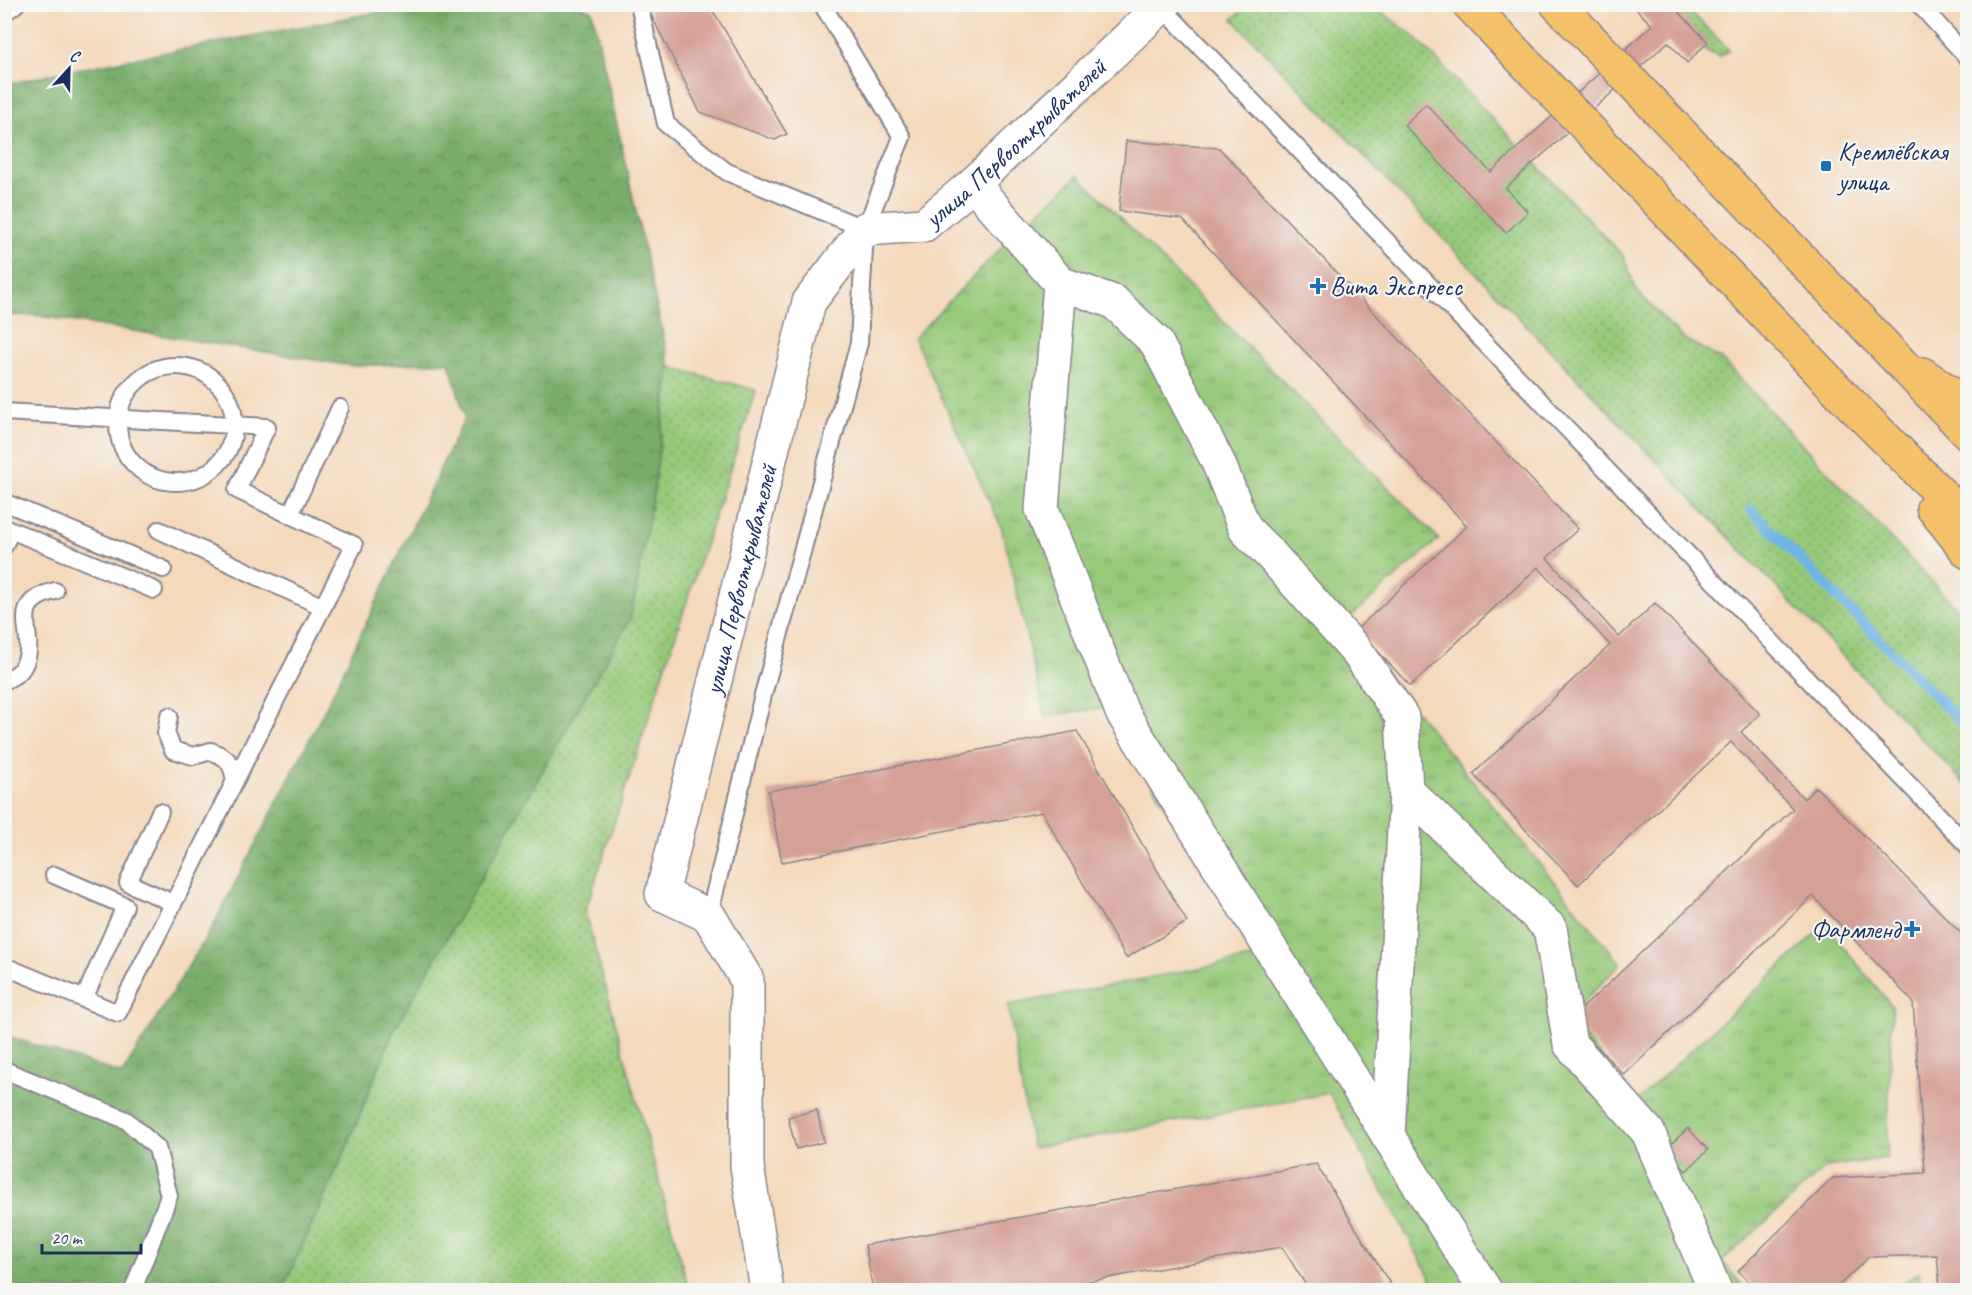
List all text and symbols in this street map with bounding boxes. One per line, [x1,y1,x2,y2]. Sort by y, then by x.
north arrow [39,39,99,99]
text: С [67,45,84,68]
street label: улица Первооткрывателей [916,50,1115,236]
place label: Кремлёвская улица [1836,135,1949,198]
marker: Кремлёвская улица [1819,159,1833,173]
place label: Вита Экспресс [1330,270,1464,303]
marker: Вита Экспресс [1311,279,1325,293]
street label: улица Первооткрывателей [696,459,786,700]
place label: Фармленд [1811,913,1903,946]
marker: Фармленд [1905,922,1919,936]
scale bar [42,1217,141,1255]
text: 20 m [51,1227,84,1249]

